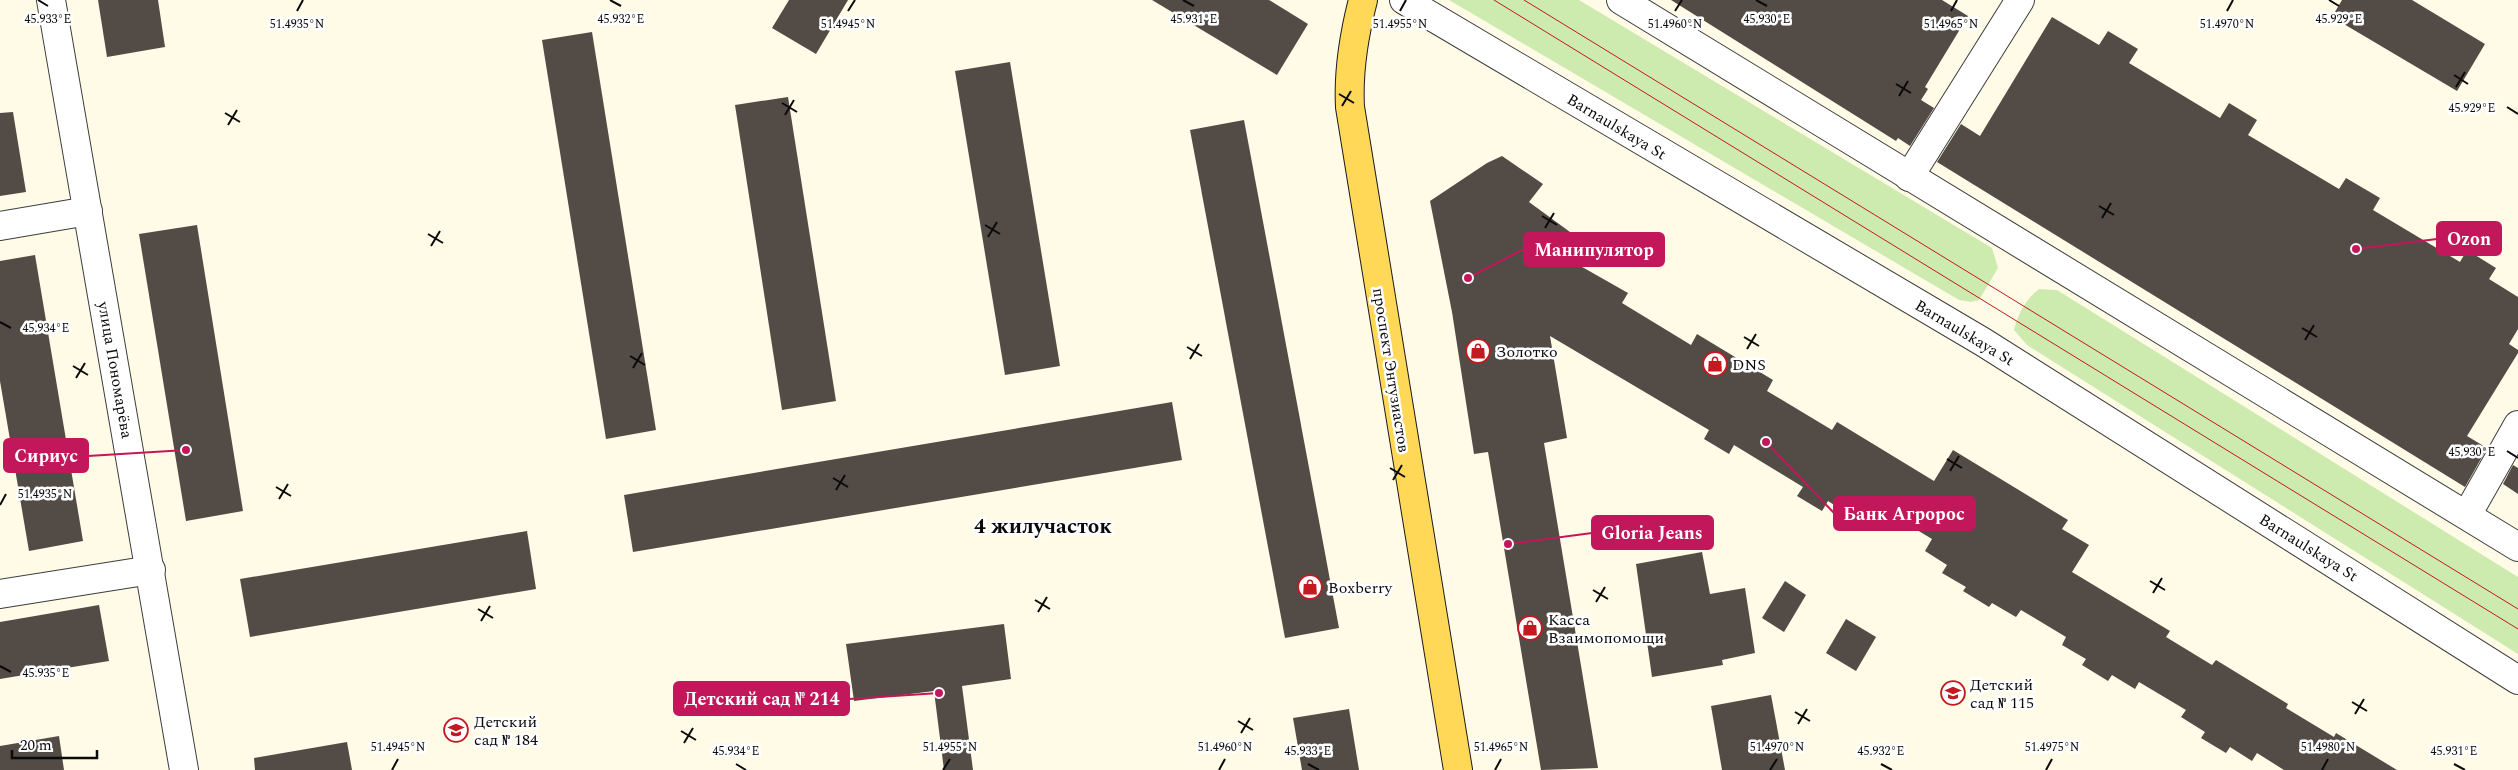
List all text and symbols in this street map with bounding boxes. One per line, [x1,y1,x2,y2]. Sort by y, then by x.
text: 45.933°E [25,10,71,29]
text: 45.932°E [598,10,644,29]
text: 45.931°E [1171,10,1217,29]
text: 45.930°E [1744,10,1790,29]
text: 45.929°E [2316,10,2362,29]
text: 51.4935°N [270,15,324,34]
text: 51.4945°N [821,15,875,34]
text: 51.4955°N [1373,15,1427,34]
text: 51.4960°N [1648,15,1702,34]
text: 51.4965°N [1924,15,1978,34]
text: 51.4970°N [2200,15,2254,34]
street label: Barnaulskaya St [1562,88,1671,166]
text: 45.929°E [2449,99,2495,118]
callout: Ozon [2437,222,2501,255]
text: Ozon [2447,226,2491,253]
callout: Манипулятор [1524,233,1664,266]
text: Манипулятор [1534,237,1654,264]
street label: проспект Энтузиастов [1366,286,1416,454]
street label: Barnaulskaya St [1910,294,2019,372]
street label: улица Пономарёва [91,299,139,441]
text: 45.934°E [23,319,69,338]
shop icon: Золотко [1465,338,1491,364]
place label: Золотко [1496,340,1558,364]
shop icon: DNS [1702,351,1728,377]
place label: DNS [1732,353,1766,377]
callout: Сириус [4,439,88,472]
text: Сириус [14,443,78,470]
text: 45.930°E [2449,443,2495,462]
text: 51.4935°N [18,485,72,504]
callout: Банк Агророс [1834,497,1975,530]
text: Банк Агророс [1843,501,1965,528]
street label: Barnaulskaya St [2254,508,2363,588]
district label: 4 жилучасток [974,511,1112,543]
callout: Gloria Jeans [1592,516,1713,549]
text: Gloria Jeans [1601,520,1703,547]
shop icon: Boxberry [1297,574,1323,600]
place label: Boxberry [1328,576,1393,600]
place label: Касса Взаимопомощи [1548,608,1664,650]
shop icon: Касса Взаимопомощи [1517,615,1543,641]
text: 45.935°E [23,664,69,683]
place label: Детский сад № 115 [1970,673,2034,715]
school or university icon: Детский сад № 115 [1940,680,1966,706]
callout: Детский сад № 214 [674,682,849,715]
text: Детский сад № 214 [684,686,840,713]
place label: Детский сад № 184 [474,710,538,752]
school or university icon: Детский сад № 184 [443,717,469,743]
scale bar [12,728,98,760]
text: 20 m [20,734,52,757]
text: 51.4945°N [371,738,425,757]
text: 51.4955°N [923,738,977,757]
text: 51.4960°N [1198,738,1252,757]
text: 51.4965°N [1474,738,1528,757]
text: 51.4970°N [1750,738,1804,757]
text: 51.4975°N [2025,738,2079,757]
text: 51.4980°N [2301,738,2355,757]
text: 45.934°E [713,742,759,761]
text: 45.933°E [1285,742,1331,761]
text: 45.932°E [1858,742,1904,761]
text: 45.931°E [2431,742,2477,761]

